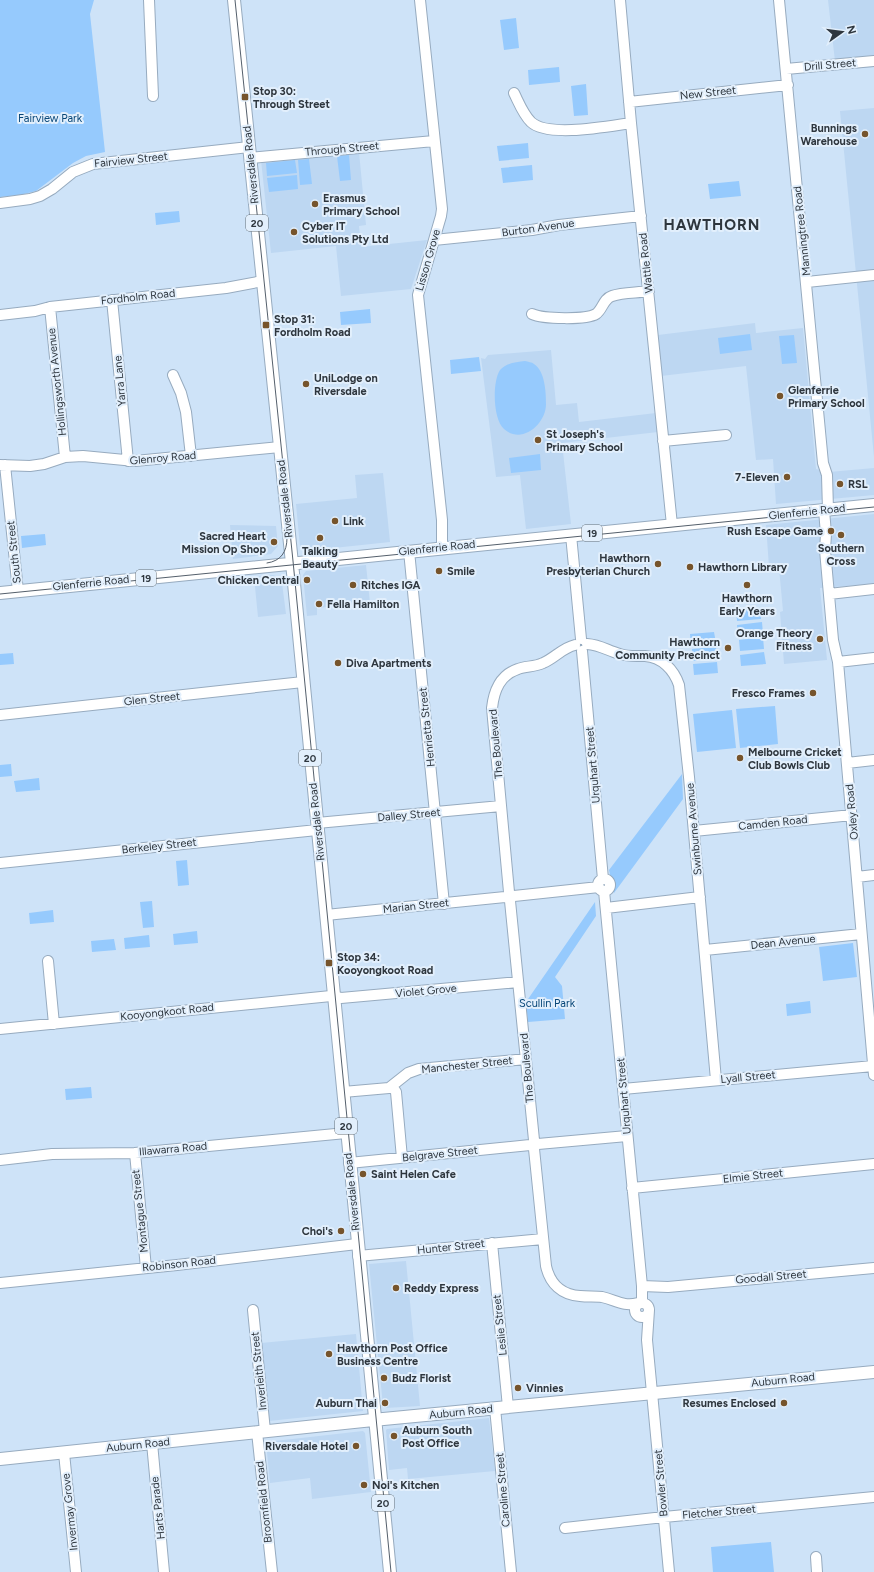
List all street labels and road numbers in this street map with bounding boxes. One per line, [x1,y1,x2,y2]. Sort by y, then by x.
street label: Drill Street [803,56,857,74]
street label: New Street [679,84,737,102]
street label: Riversdale Road [240,125,262,205]
street label: Through Street [304,139,380,159]
street label: Fairview Street [93,150,169,170]
street label: Manningtree Road [791,185,813,277]
road number: 20 [246,215,268,231]
street label: Burton Avenue [501,216,575,240]
street label: Lisson Grove [413,228,443,292]
street label: Wattle Road [636,232,656,294]
street label: Fordholm Road [100,287,176,307]
street label: Hollingsworth Avenue [45,327,69,437]
street label: Yarra Lane [111,355,129,407]
street label: Glenroy Road [129,449,197,467]
street label: Riversdale Road [274,459,296,539]
street label: Glenferrie Road [768,502,846,522]
street label: South Street [4,520,24,584]
road number: 19 [582,525,602,541]
street label: Glenferrie Road [398,538,476,558]
road number: 19 [136,570,156,586]
street label: Glenferrie Road [52,573,130,593]
street label: Henrietta Street [416,686,438,768]
street label: Glen Street [123,690,181,708]
street label: The Boulevard [486,709,506,779]
street label: Urquhart Street [583,726,603,804]
road number: 20 [299,750,321,766]
street label: Riversdale Road [306,782,328,862]
street label: Swinburne Avenue [683,782,705,876]
street label: Oxley Road [843,784,861,840]
street label: Dalley Street [377,806,441,824]
street label: Camden Road [738,813,808,833]
street label: Berkeley Street [121,836,197,856]
street label: Marian Street [382,896,450,916]
street label: Dean Avenue [750,932,816,952]
street label: Violet Grove [395,982,457,1000]
street label: Kooyongkoot Road [120,1001,214,1023]
street label: The Boulevard [517,1033,537,1103]
street label: Manchester Street [421,1054,513,1076]
street label: Urquhart Street [614,1057,634,1135]
street label: Lyall Street [720,1068,776,1086]
road number: 20 [335,1118,357,1134]
street label: Illawarra Road [138,1140,208,1158]
street label: Belgrave Street [402,1144,478,1164]
street label: Riversdale Road [341,1152,363,1232]
street label: Elmie Street [722,1166,784,1186]
street label: Montague Street [129,1169,151,1253]
street label: Hunter Street [417,1237,485,1257]
street label: Robinson Road [141,1254,217,1274]
street label: Goodall Street [735,1267,807,1287]
street label: Leslie Street [490,1294,510,1356]
street label: Inverleith Street [248,1331,270,1411]
street label: Auburn Road [750,1370,816,1390]
street label: Auburn Road [428,1402,494,1422]
street label: Auburn Road [105,1435,171,1455]
street label: Bowler Street [652,1449,670,1517]
street label: Caroline Street [493,1452,513,1528]
street label: Broomfield Road [253,1460,275,1544]
street label: Invermay Grove [59,1473,81,1551]
street label: Harts Parade [148,1476,168,1540]
road number: 20 [372,1495,394,1511]
street label: Fletcher Street [682,1502,756,1522]

